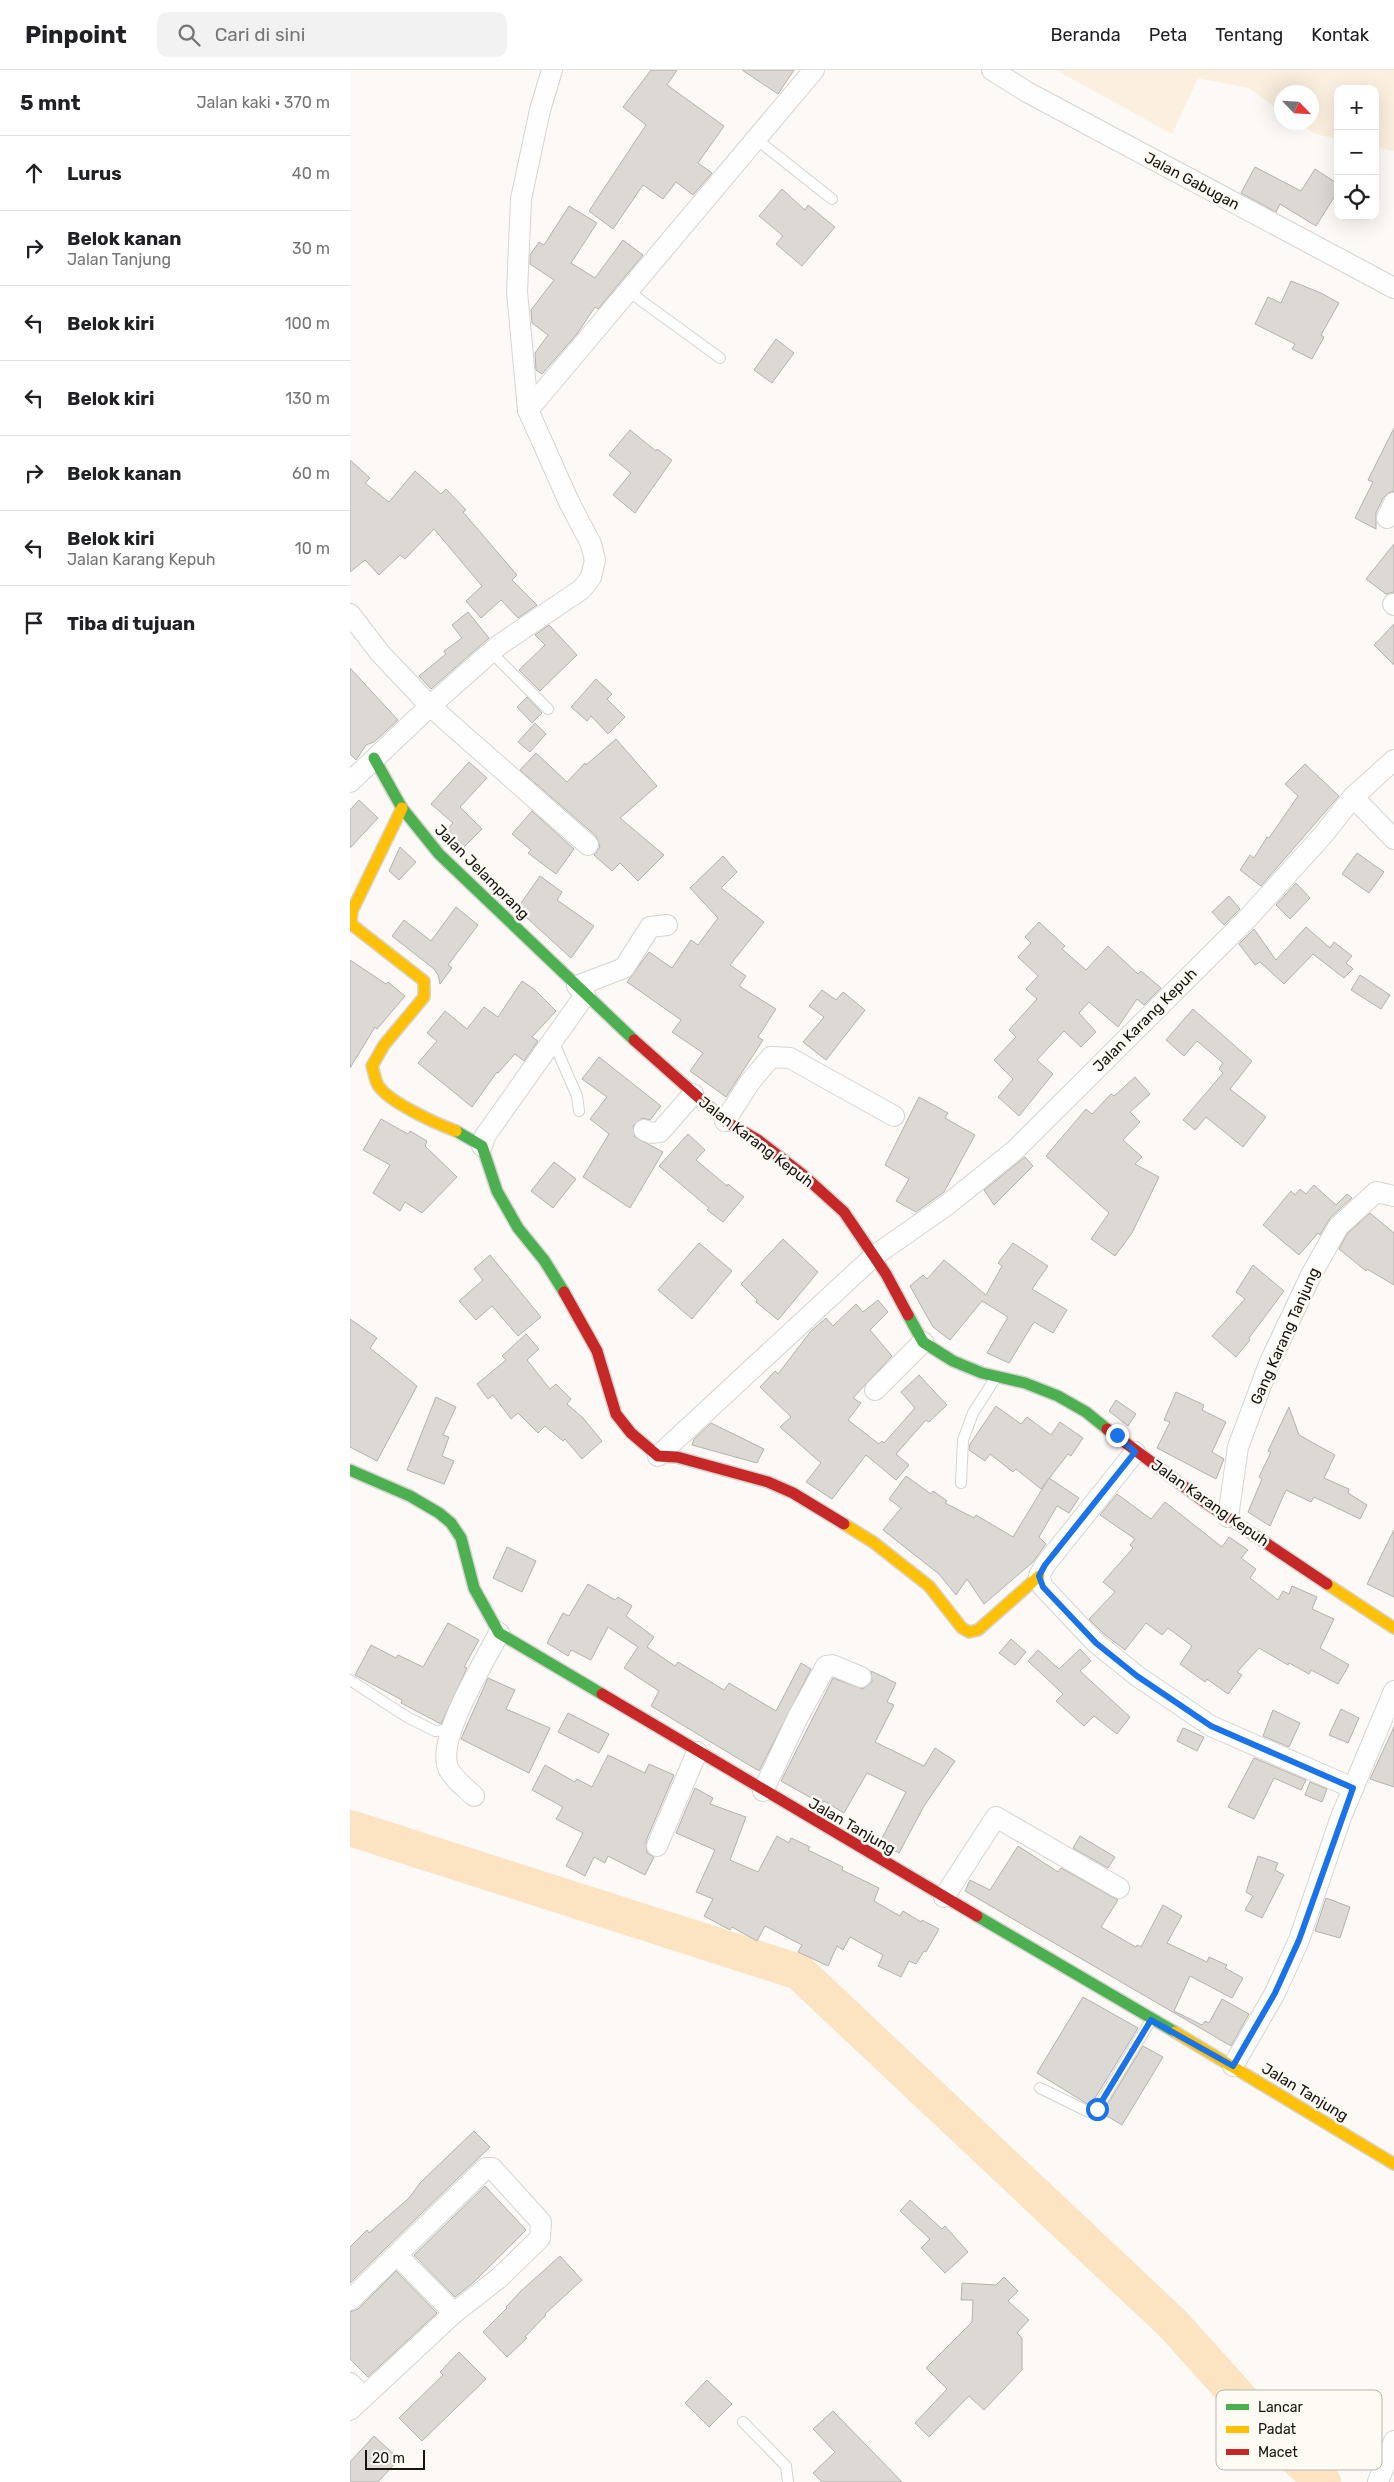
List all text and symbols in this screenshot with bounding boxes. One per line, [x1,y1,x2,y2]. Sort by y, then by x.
search box [157,12,507,57]
text: Pinpoint [25,21,127,49]
icon: search [175,21,203,49]
text: Cari di sini [215,23,305,46]
text: Beranda [1050,24,1121,46]
text: Peta [1149,24,1187,46]
text: Tentang [1215,24,1283,46]
text: Kontak [1311,24,1369,46]
north arrow [1274,85,1319,130]
map controls [1334,85,1379,220]
button: + [1334,85,1379,130]
text: 5 mnt [20,90,80,115]
text: Jalan kaki · 370 m [196,93,330,112]
button: − [1334,130,1379,175]
street label: Jalan Gabugan [1141,148,1243,214]
icon: ahead [20,159,48,187]
text: Lurus [67,162,122,185]
text: 40 m [292,164,330,183]
button: locate [1334,175,1379,220]
text: Belok kanan [67,227,182,250]
icon: right [20,234,48,262]
text: 30 m [292,239,330,258]
text: Jalan Tanjung [67,250,171,269]
icon: left [20,309,48,337]
text: Belok kiri [67,312,154,335]
text: 100 m [285,314,330,333]
icon: left [20,384,48,412]
text: Belok kiri [67,387,154,410]
text: 130 m [285,389,330,408]
icon: right [20,459,48,487]
text: Belok kanan [67,462,182,485]
text: 60 m [292,464,330,483]
text: Belok kiri [67,527,154,550]
icon: left [20,534,48,562]
text: 10 m [295,539,330,558]
text: Jalan Karang Kepuh [67,550,216,569]
icon: arrive [20,609,48,637]
text: Tiba di tujuan [67,612,195,635]
street label: Jalan Jelamprang [431,821,533,923]
street label: Jalan Karang Kepuh [1089,964,1201,1076]
street label: Jalan Karang Kepuh [695,1093,817,1191]
street label: Gang Karang Tanjung [1247,1265,1323,1407]
route end [1106,1424,1129,1447]
street label: Jalan Karang Kepuh [1148,1456,1272,1550]
street label: Jalan Tanjung [805,1794,899,1858]
street label: Jalan Tanjung [1259,2059,1351,2125]
route start [1086,2098,1109,2121]
legend [1216,2390,1382,2470]
text: Lancar [1258,2399,1304,2416]
text: Padat [1258,2421,1297,2438]
text: Macet [1258,2444,1298,2461]
scale bar [365,2447,425,2470]
text: 20 m [372,2450,405,2467]

